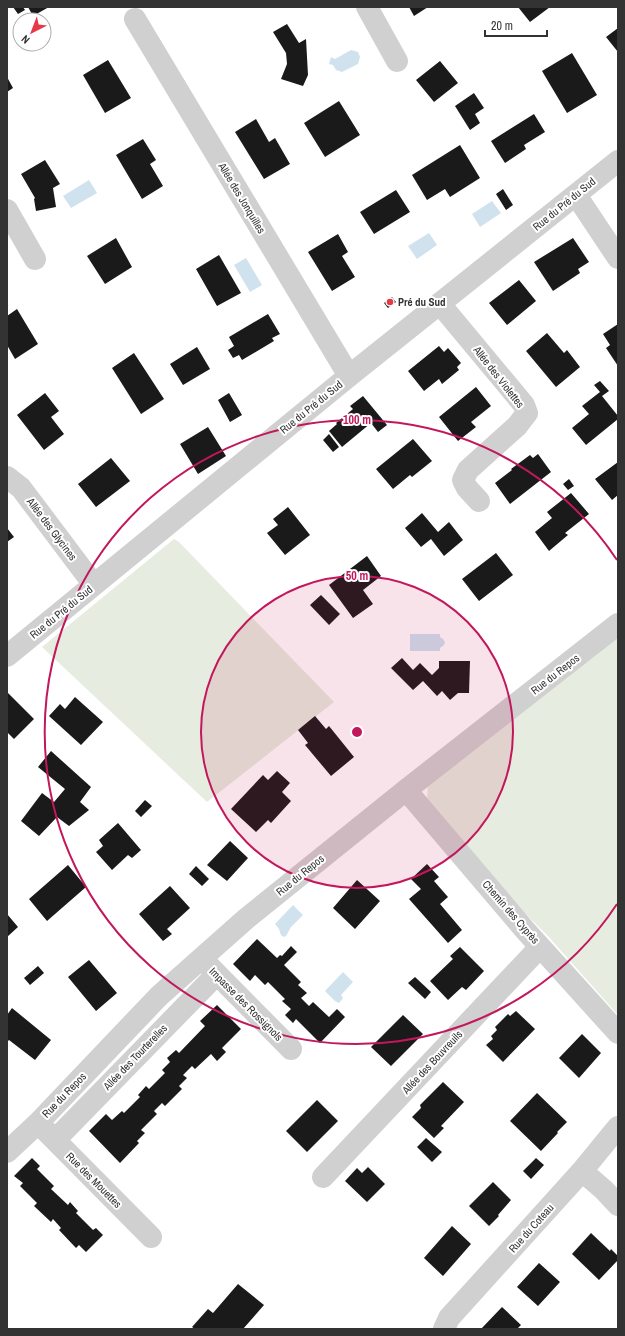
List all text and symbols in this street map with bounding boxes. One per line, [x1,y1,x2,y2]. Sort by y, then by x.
north arrow [12,12,52,52]
scale bar [485,12,547,38]
text: 20 m [491,18,513,34]
text: N [18,32,32,47]
street label: Allée des Jonquilles [215,159,269,236]
street label: Rue du Pré du Sud [530,174,598,234]
place label: Pré du Sud [398,295,446,309]
marker: Pré du Sud [385,297,395,307]
street label: Allée des Violettes [470,343,528,411]
street label: Rue du Pré du Sud [277,377,345,437]
text: 100 m [343,412,371,428]
street label: Allée des Glycines [23,494,80,563]
text: 50 m [346,568,368,584]
street label: Rue du Pré du Sud [27,582,95,642]
street label: Rue du Repos [528,650,582,697]
centre of rings [350,725,364,739]
street label: Rue du Repos [273,851,327,899]
street label: Chemin des Cyprès [480,877,543,947]
street label: Impasse des Rossignols [206,964,286,1044]
street label: Allée des Tourterelles [99,1021,170,1094]
street label: Allée des Bouvreuils [398,1027,465,1098]
street label: Rue du Repos [39,1069,89,1121]
street label: Rue des Mouettes [63,1149,125,1211]
street label: Rue du Coteau [505,1201,557,1255]

